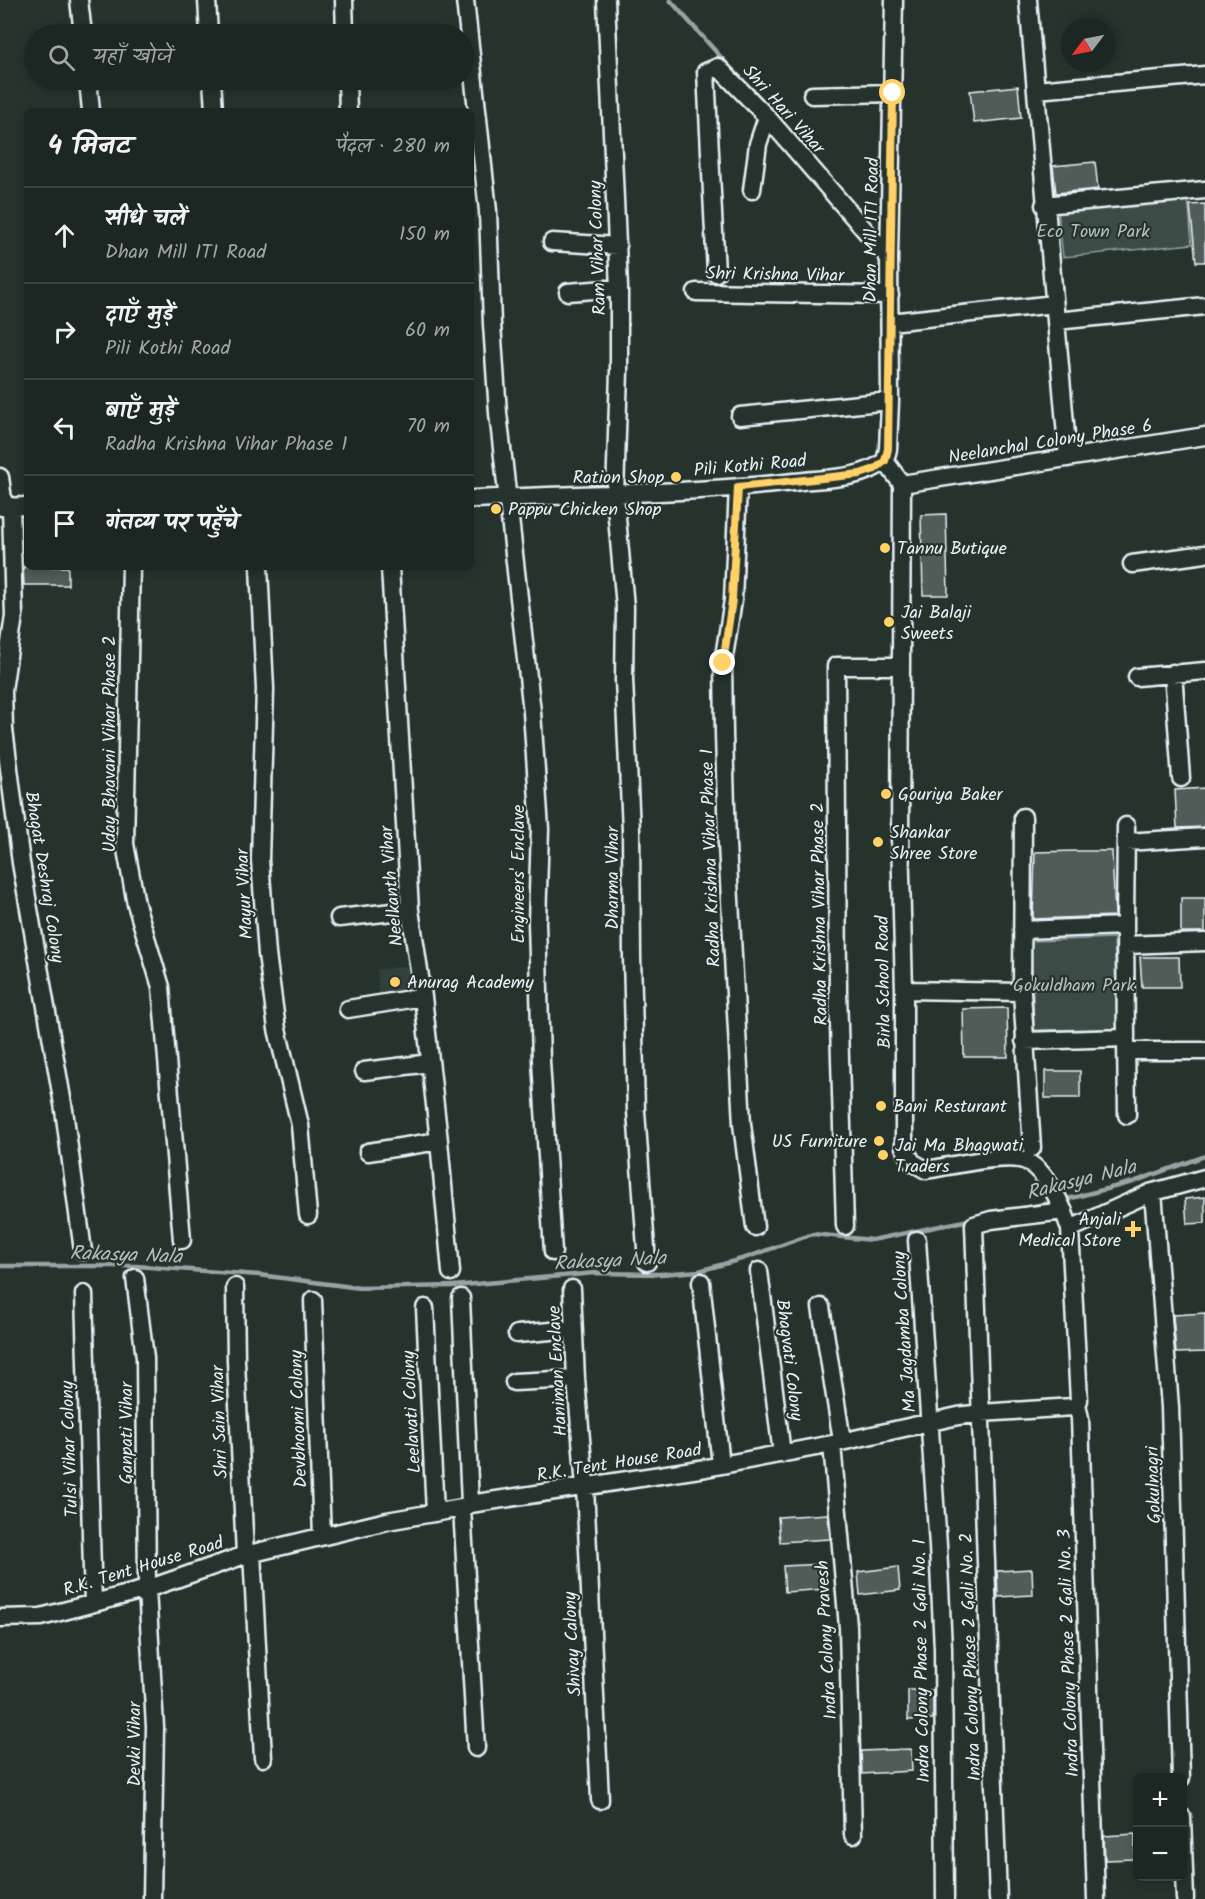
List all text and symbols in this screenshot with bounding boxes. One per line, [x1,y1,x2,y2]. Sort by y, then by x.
north arrow [1061,18,1115,72]
search box [24,24,474,90]
text: यहाँ खोजें [93,40,172,75]
icon: search [45,41,78,74]
street label: Shri Hari Vihar [734,58,832,162]
route start [879,79,905,105]
text: 4 मिनट [48,126,131,168]
text: पैदल · 280 m [336,131,450,163]
street label: Dhan Mill ITI Road [857,156,888,303]
street label: Ram Vihar Colony [582,179,615,316]
text: सीधे चलें [105,202,186,237]
park label: Eco Town Park [1036,218,1150,247]
icon: ahead [48,219,81,252]
text: 150 m [399,219,450,251]
text: Dhan Mill ITI Road [105,237,266,269]
street label: Shri Krishna Vihar [706,260,845,291]
text: दाएँ मुड़ें [105,298,174,333]
icon: right [48,315,81,348]
text: 60 m [405,315,450,347]
text: Pili Kothi Road [105,333,231,365]
text: बाएँ मुड़ें [105,394,176,429]
icon: left [48,411,81,444]
text: 70 m [407,411,450,443]
street label: Neelanchal Colony Phase 6 [946,412,1154,473]
text: Radha Krishna Vihar Phase 1 [105,429,348,461]
street label: Pili Kothi Road [693,447,809,486]
place label: Ration Shop [573,464,664,493]
marker: Ration Shop [669,470,683,484]
place label: Pappu Chicken Shop [508,496,662,525]
marker: Pappu Chicken Shop [489,502,503,516]
text: गंतव्य पर पहुँचे [105,506,238,541]
icon: arrive [48,507,81,540]
place label: Tannu Butique [897,535,1007,564]
marker: Tannu Butique [878,541,892,555]
place label: Jai Balaji Sweets [901,599,972,649]
marker: Jai Balaji Sweets [882,615,896,629]
street label: Uday Bhavani Vihar Phase 2 [96,636,125,852]
route end [709,649,735,675]
street label: Radha Krishna Vihar Phase 1 [693,748,730,968]
place label: Gouriya Baker [898,781,1004,810]
marker: Gouriya Baker [879,787,893,801]
street label: Bhagat Deshraj Colony [16,789,71,966]
street label: Radha Krishna Vihar Phase 2 [804,802,837,1026]
street label: Engineers' Enclave [505,805,534,943]
place label: Shankar Shree Store [890,819,977,869]
street label: Neelkanth Vihar [373,823,412,947]
street label: Dharma Vihar [599,825,628,930]
marker: Shankar Shree Store [871,835,885,849]
street label: Mayur Vihar [229,847,262,940]
street label: Birla School Road [869,914,900,1049]
place label: Anurag Academy [407,969,534,998]
park label: Gokuldham Park [1013,972,1136,1001]
marker: Anurag Academy [388,975,402,989]
place label: Bani Resturant [893,1093,1008,1122]
marker: Bani Resturant [874,1099,888,1113]
place label: US Furniture [772,1128,867,1157]
place label: Jai Ma Bhagwati Traders [895,1132,1024,1182]
marker: US Furniture [872,1134,886,1148]
marker: Jai Ma Bhagwati Traders [876,1148,890,1162]
water label: Rakasya Nala [1023,1151,1141,1210]
place label: Anjali Medical Store [1019,1206,1122,1256]
marker: Anjali Medical Store [1126,1222,1140,1236]
water label: Rakasya Nala [69,1238,184,1274]
water label: Rakasya Nala [553,1243,669,1281]
street label: Ma Jagdamba Colony [885,1250,926,1414]
street label: Bhagvati Colony [767,1298,810,1423]
street label: Haniman Enclave [541,1305,576,1437]
street label: Devbhoomi Colony [283,1349,316,1488]
street label: Leelavati Colony [395,1349,430,1474]
street label: Shri Sain Vihar [204,1364,237,1479]
street label: Tulsi Vihar Colony [54,1380,87,1518]
street label: Ganpati Vihar [113,1381,142,1484]
street label: R.K. Tent House Road [535,1436,705,1491]
street label: Gokulnagri [1139,1445,1170,1524]
street label: Indra Colony Phase 2 Gali No. 3 [1051,1528,1088,1778]
street label: R.K. Tent House Road [60,1529,228,1606]
street label: Indra Colony Phase 2 Gali No. 2 [953,1532,990,1782]
street label: Indra Colony Phase 2 Gali No. 1 [906,1539,939,1783]
street label: Indra Colony Pravesh [809,1559,846,1720]
street label: Shivay Calony [556,1590,591,1697]
street label: Devki Vihar [121,1700,150,1787]
map controls [1133,1773,1187,1881]
button: + [1133,1773,1187,1827]
button: − [1133,1827,1187,1881]

